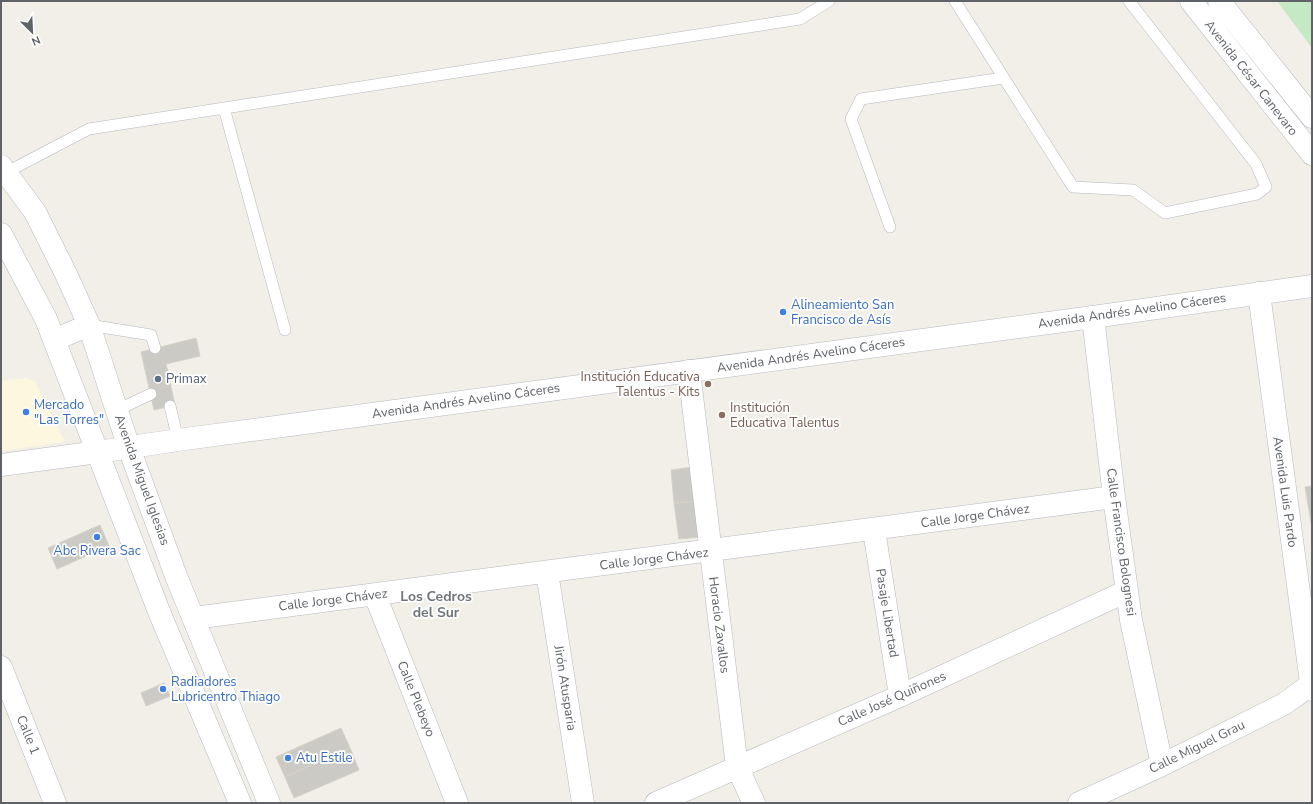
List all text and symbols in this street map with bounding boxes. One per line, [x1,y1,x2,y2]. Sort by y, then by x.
north arrow [12,12,52,52]
street label: Avenida César Canevaro [1200,16,1302,140]
text: N [29,32,43,49]
street label: Avenida Andrés Avelino Cáceres [1037,289,1227,333]
place label: Alineamiento San Francisco de Asís [791,296,894,329]
marker: Alineamiento San Francisco de Asís [778,307,788,317]
street label: Avenida Andrés Avelino Cáceres [716,333,906,377]
place label: Institución Educativa Talentus - Kits [580,368,700,401]
place label: Primax [166,370,207,388]
marker: Primax [153,374,163,384]
street label: Avenida Andrés Avelino Cáceres [371,379,561,423]
marker: Institución Educativa Talentus - Kits [703,379,713,389]
place label: Mercado "Las Torres" [34,396,104,429]
place label: Institución Educativa Talentus [730,399,840,432]
marker: Mercado "Las Torres" [21,407,31,417]
marker: Institución Educativa Talentus [717,410,727,420]
street label: Avenida Miguel Iglesias [110,412,174,548]
street label: Avenida Luis Pardo [1268,435,1302,549]
street label: Calle Francisco Bolognesi [1102,467,1140,617]
street label: Calle Jorge Chávez [919,499,1031,533]
marker: Abc Rivera Sac [92,532,102,542]
place label: Abc Rivera Sac [53,542,141,560]
street label: Calle Jorge Chávez [598,543,710,575]
street label: Pasaje Libertad [871,567,903,659]
street label: Horacio Zavallos [704,576,734,674]
street label: Calle Jorge Chávez [277,584,389,616]
district label: Los Cedros del Sur [400,587,472,622]
street label: Jirón Atusparia [549,643,581,732]
street label: Calle Plebeyo [393,658,439,740]
street label: Calle José Quiñones [835,667,949,731]
place label: Radiadores Lubricentro Thiago [171,673,280,706]
marker: Radiadores Lubricentro Thiago [158,684,168,694]
street label: Calle 1 [12,713,44,757]
street label: Calle Miguel Grau [1146,716,1248,778]
place label: Atu Estile [296,749,353,767]
marker: Atu Estile [283,753,293,763]

